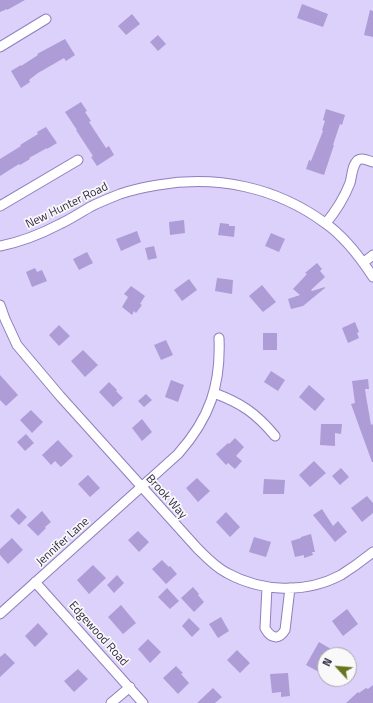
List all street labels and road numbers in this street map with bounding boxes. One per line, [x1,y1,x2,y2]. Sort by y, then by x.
street label: New Hunter Road [24,180,110,232]
street label: Brook Way [142,472,190,522]
street label: Jennifer Lane [34,515,92,569]
street label: Edgewood Road [65,599,131,669]

